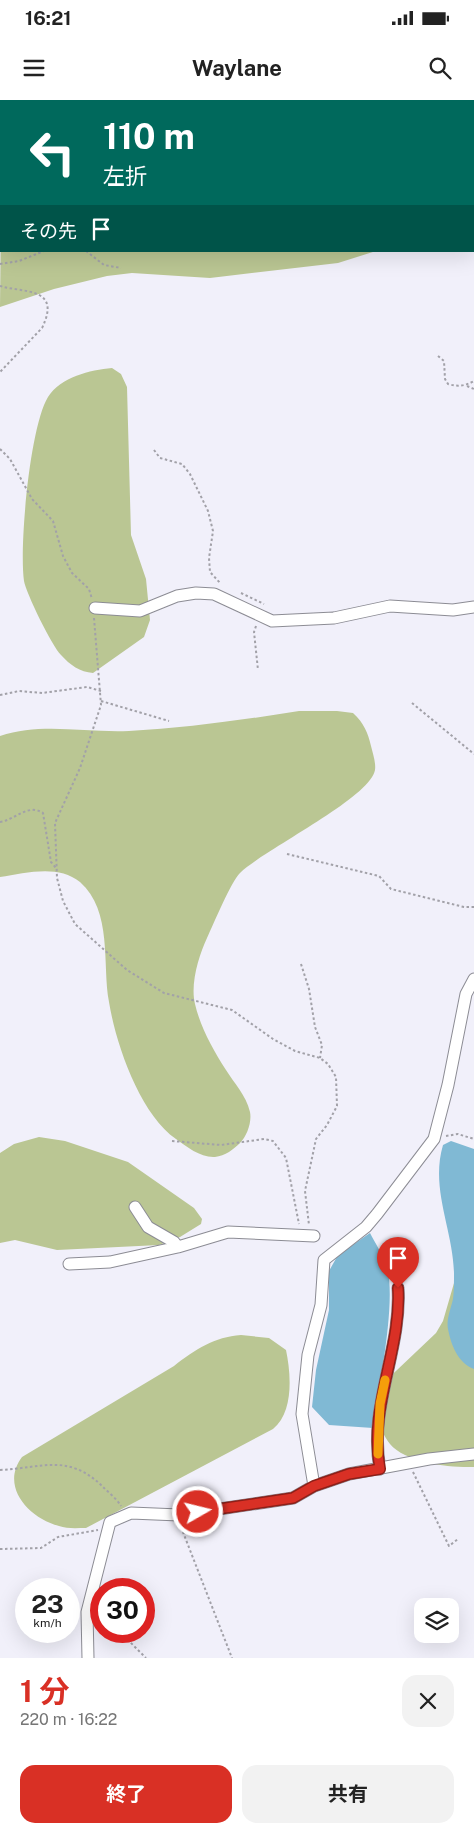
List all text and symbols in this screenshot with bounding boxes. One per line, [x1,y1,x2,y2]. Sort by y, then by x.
text: 16:21 [25,7,71,29]
icon: menu [20,54,48,82]
icon: search [426,54,454,82]
text: Waylane [192,55,282,81]
text: 110 m [103,116,195,157]
icon: left [20,120,85,185]
text: 左折 [103,163,147,189]
icon: arrive [87,215,115,243]
text: その先 [20,220,77,242]
pin [377,1237,419,1288]
icon: arrive [384,1244,412,1272]
position arrow [171,1485,223,1537]
speed limit sign: 30 [90,1578,155,1643]
text: 23 [31,1589,64,1619]
map controls [414,1598,459,1643]
button: layers [414,1598,459,1643]
text: km/h [33,1616,62,1630]
text: 1 分 [20,1673,70,1709]
button: close [402,1675,454,1727]
text: 220 m · 16:22 [20,1710,117,1729]
button: 終了 [20,1765,232,1823]
button: 共有 [242,1765,454,1823]

